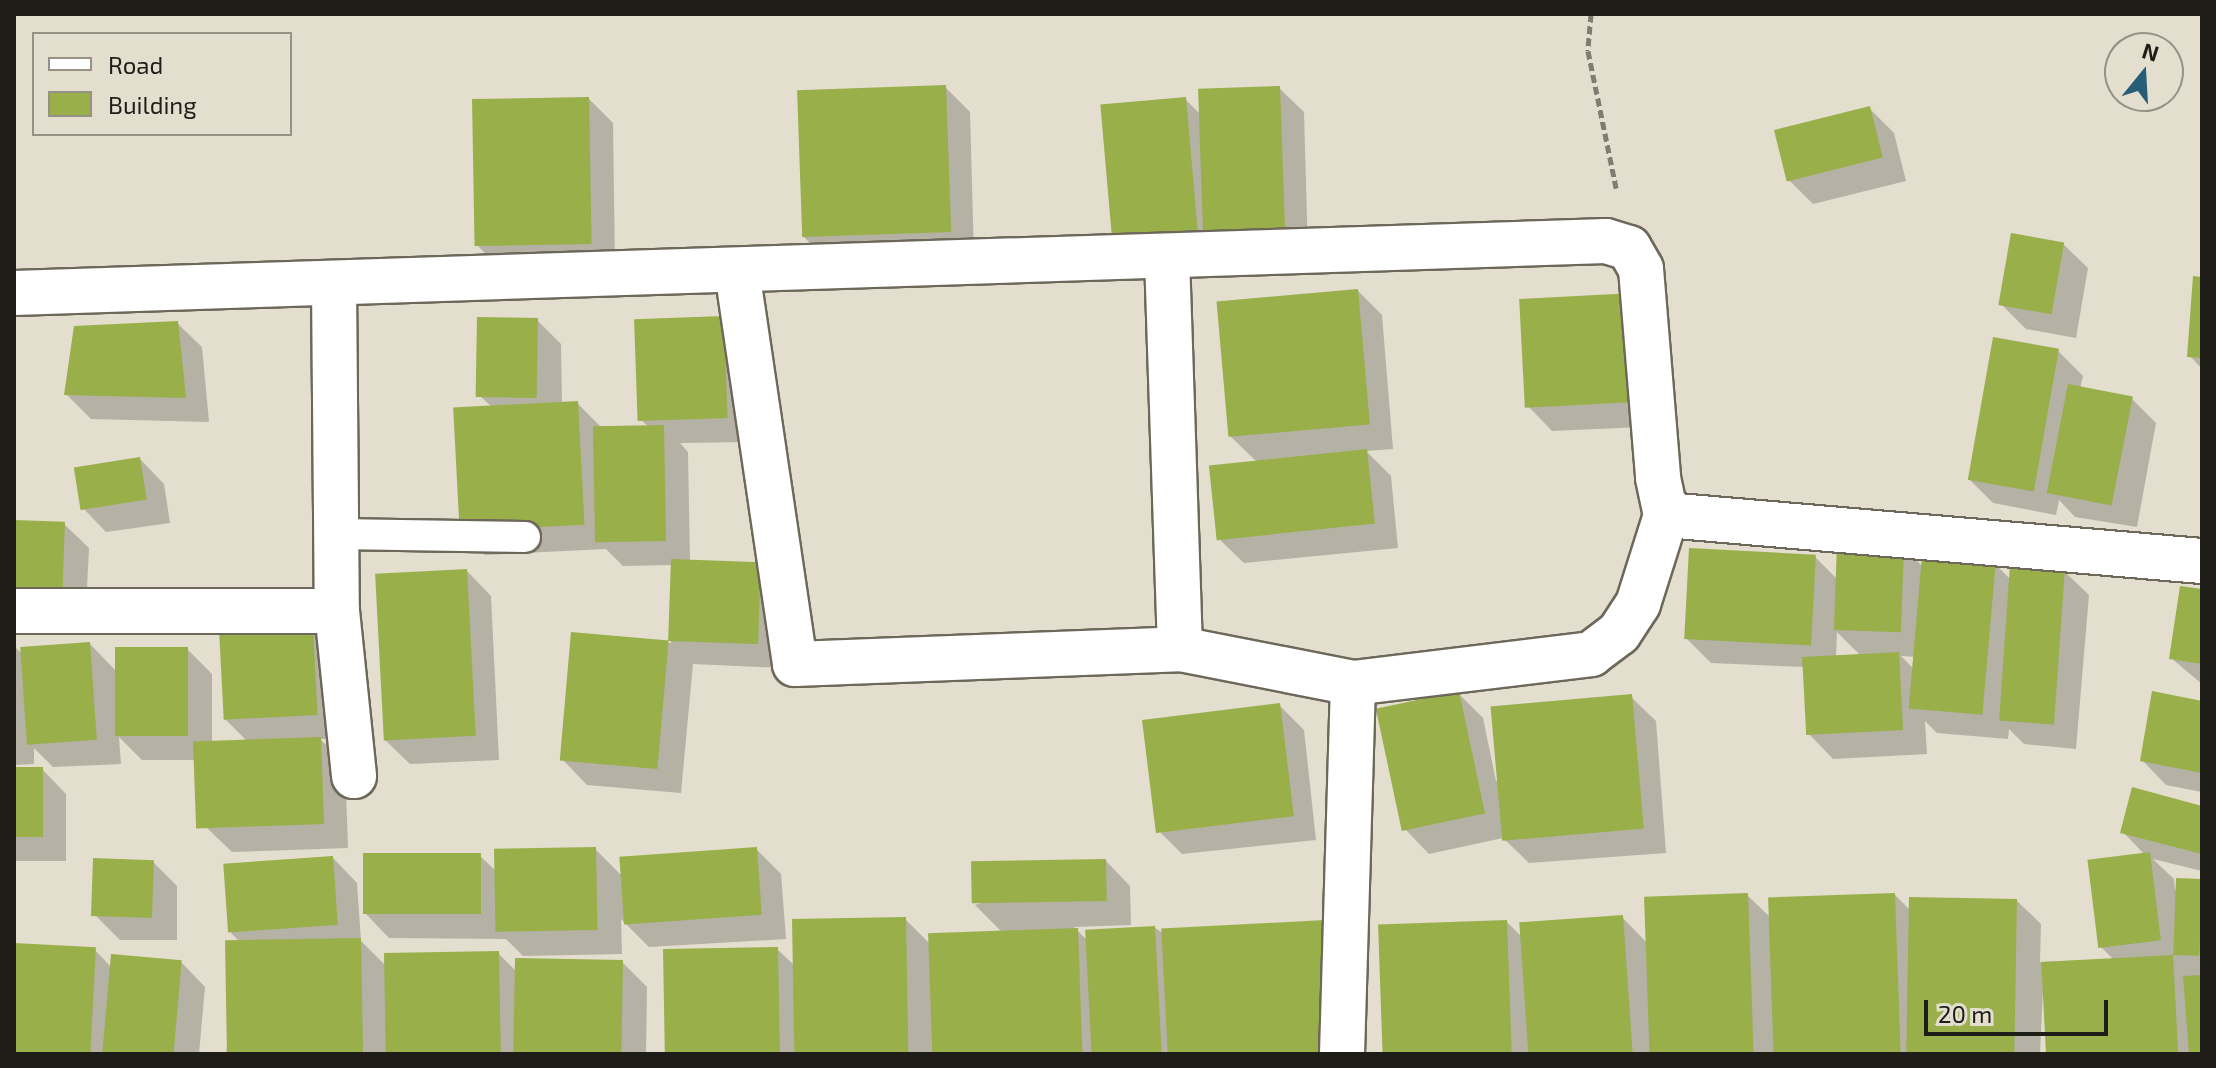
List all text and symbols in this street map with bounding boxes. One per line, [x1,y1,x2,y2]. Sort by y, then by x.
legend [32,32,292,136]
north arrow [2104,32,2184,112]
text: N [2139,36,2162,66]
text: Road [108,50,163,79]
text: Building [108,90,197,119]
scale bar [1928,984,2112,1034]
text: 20 m [1938,999,1992,1028]

